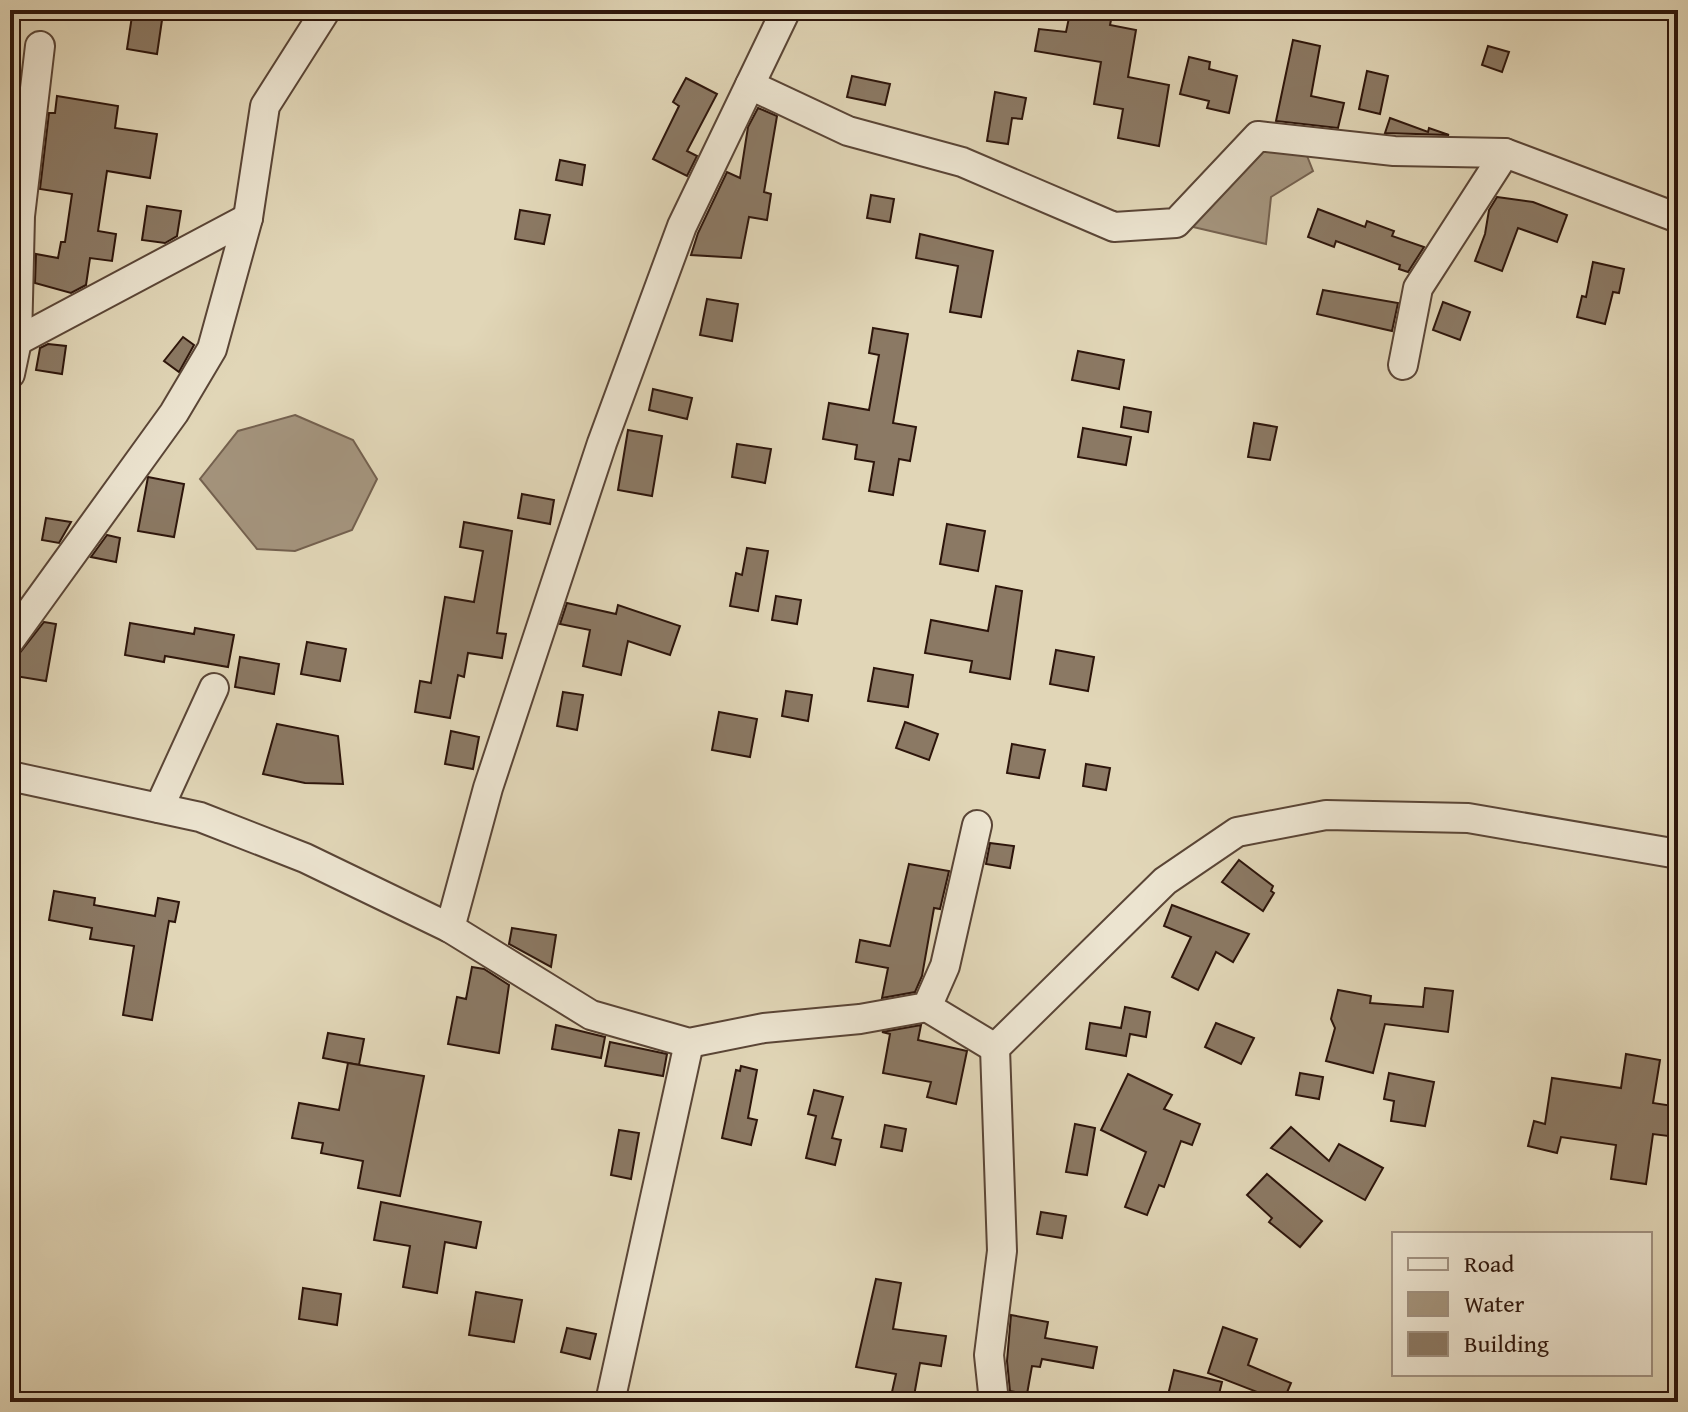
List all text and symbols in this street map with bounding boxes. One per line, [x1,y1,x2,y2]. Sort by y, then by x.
legend [1392,1232,1652,1376]
text: Road [1464,1246,1514,1281]
text: Water [1464,1286,1525,1321]
text: Building [1464,1326,1549,1361]

